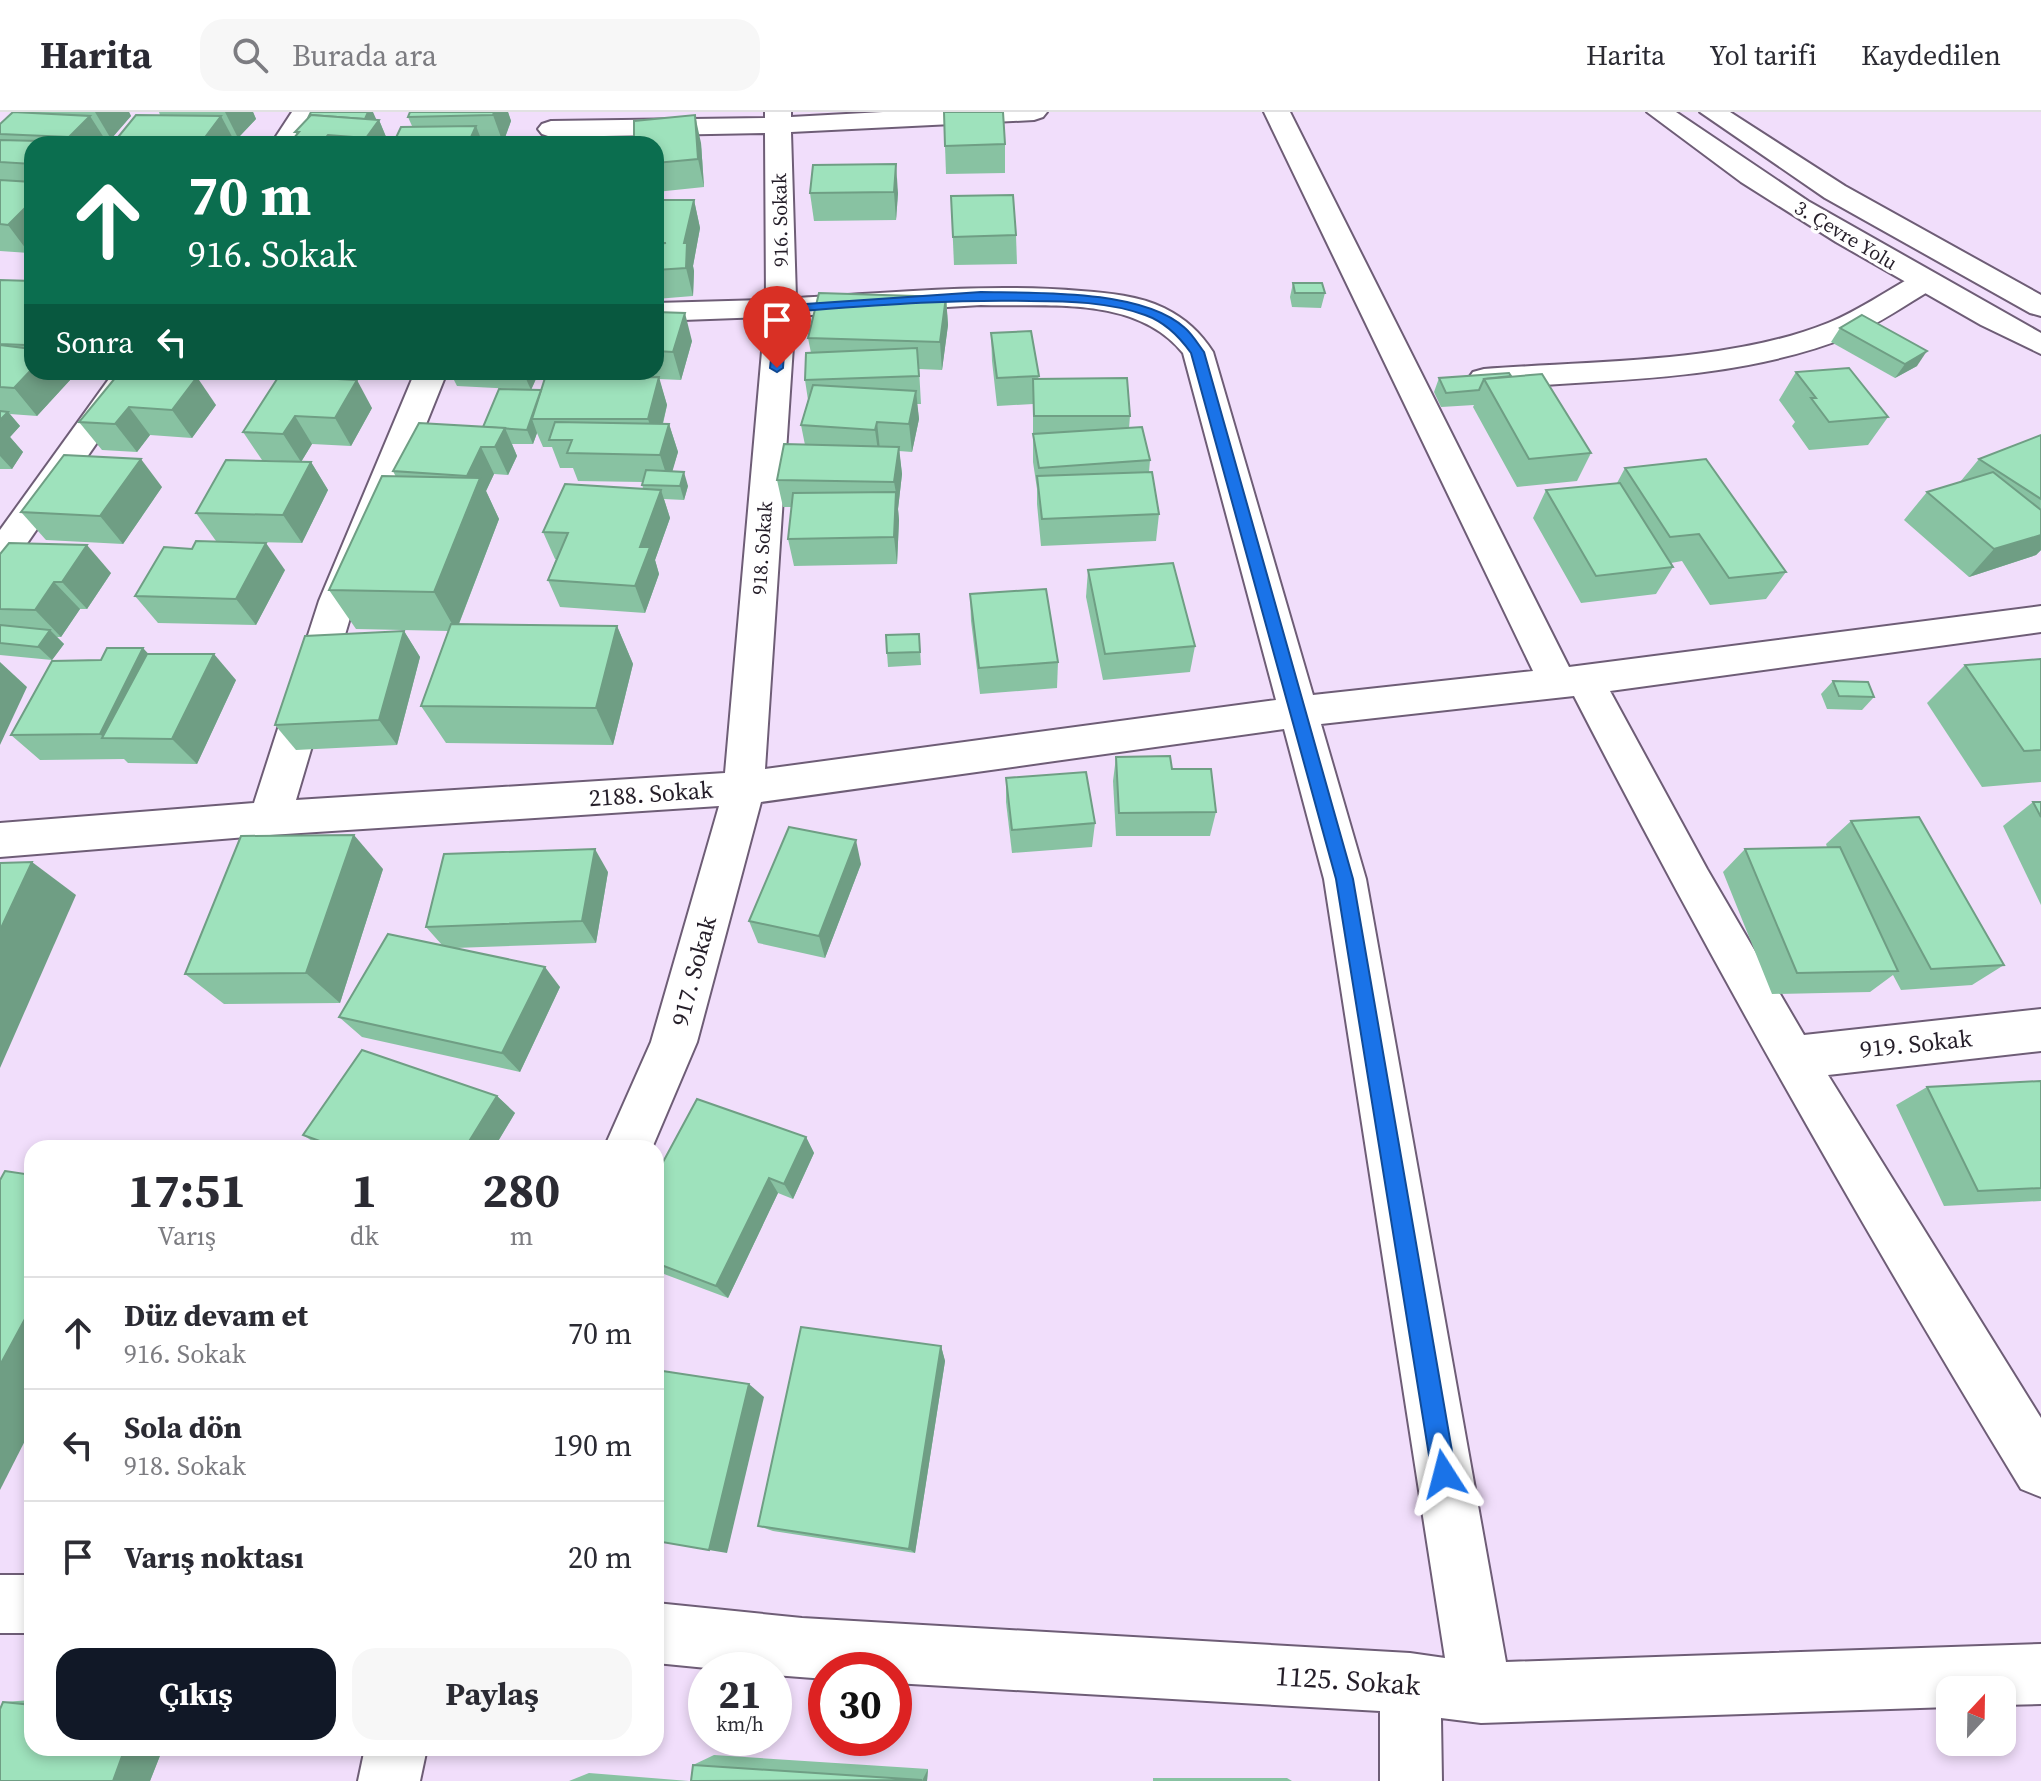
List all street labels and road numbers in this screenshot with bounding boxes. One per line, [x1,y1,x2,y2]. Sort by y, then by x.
street label: 916. Sokak [765,173,795,267]
street label: 3. Çevre Yolu [1790,193,1902,277]
street label: 918. Sokak [745,500,779,596]
street label: 2188. Sokak [588,773,715,814]
street label: 917. Sokak [663,911,724,1029]
street label: 919. Sokak [1858,1021,1974,1066]
street label: 1125. Sokak [1274,1656,1422,1704]

